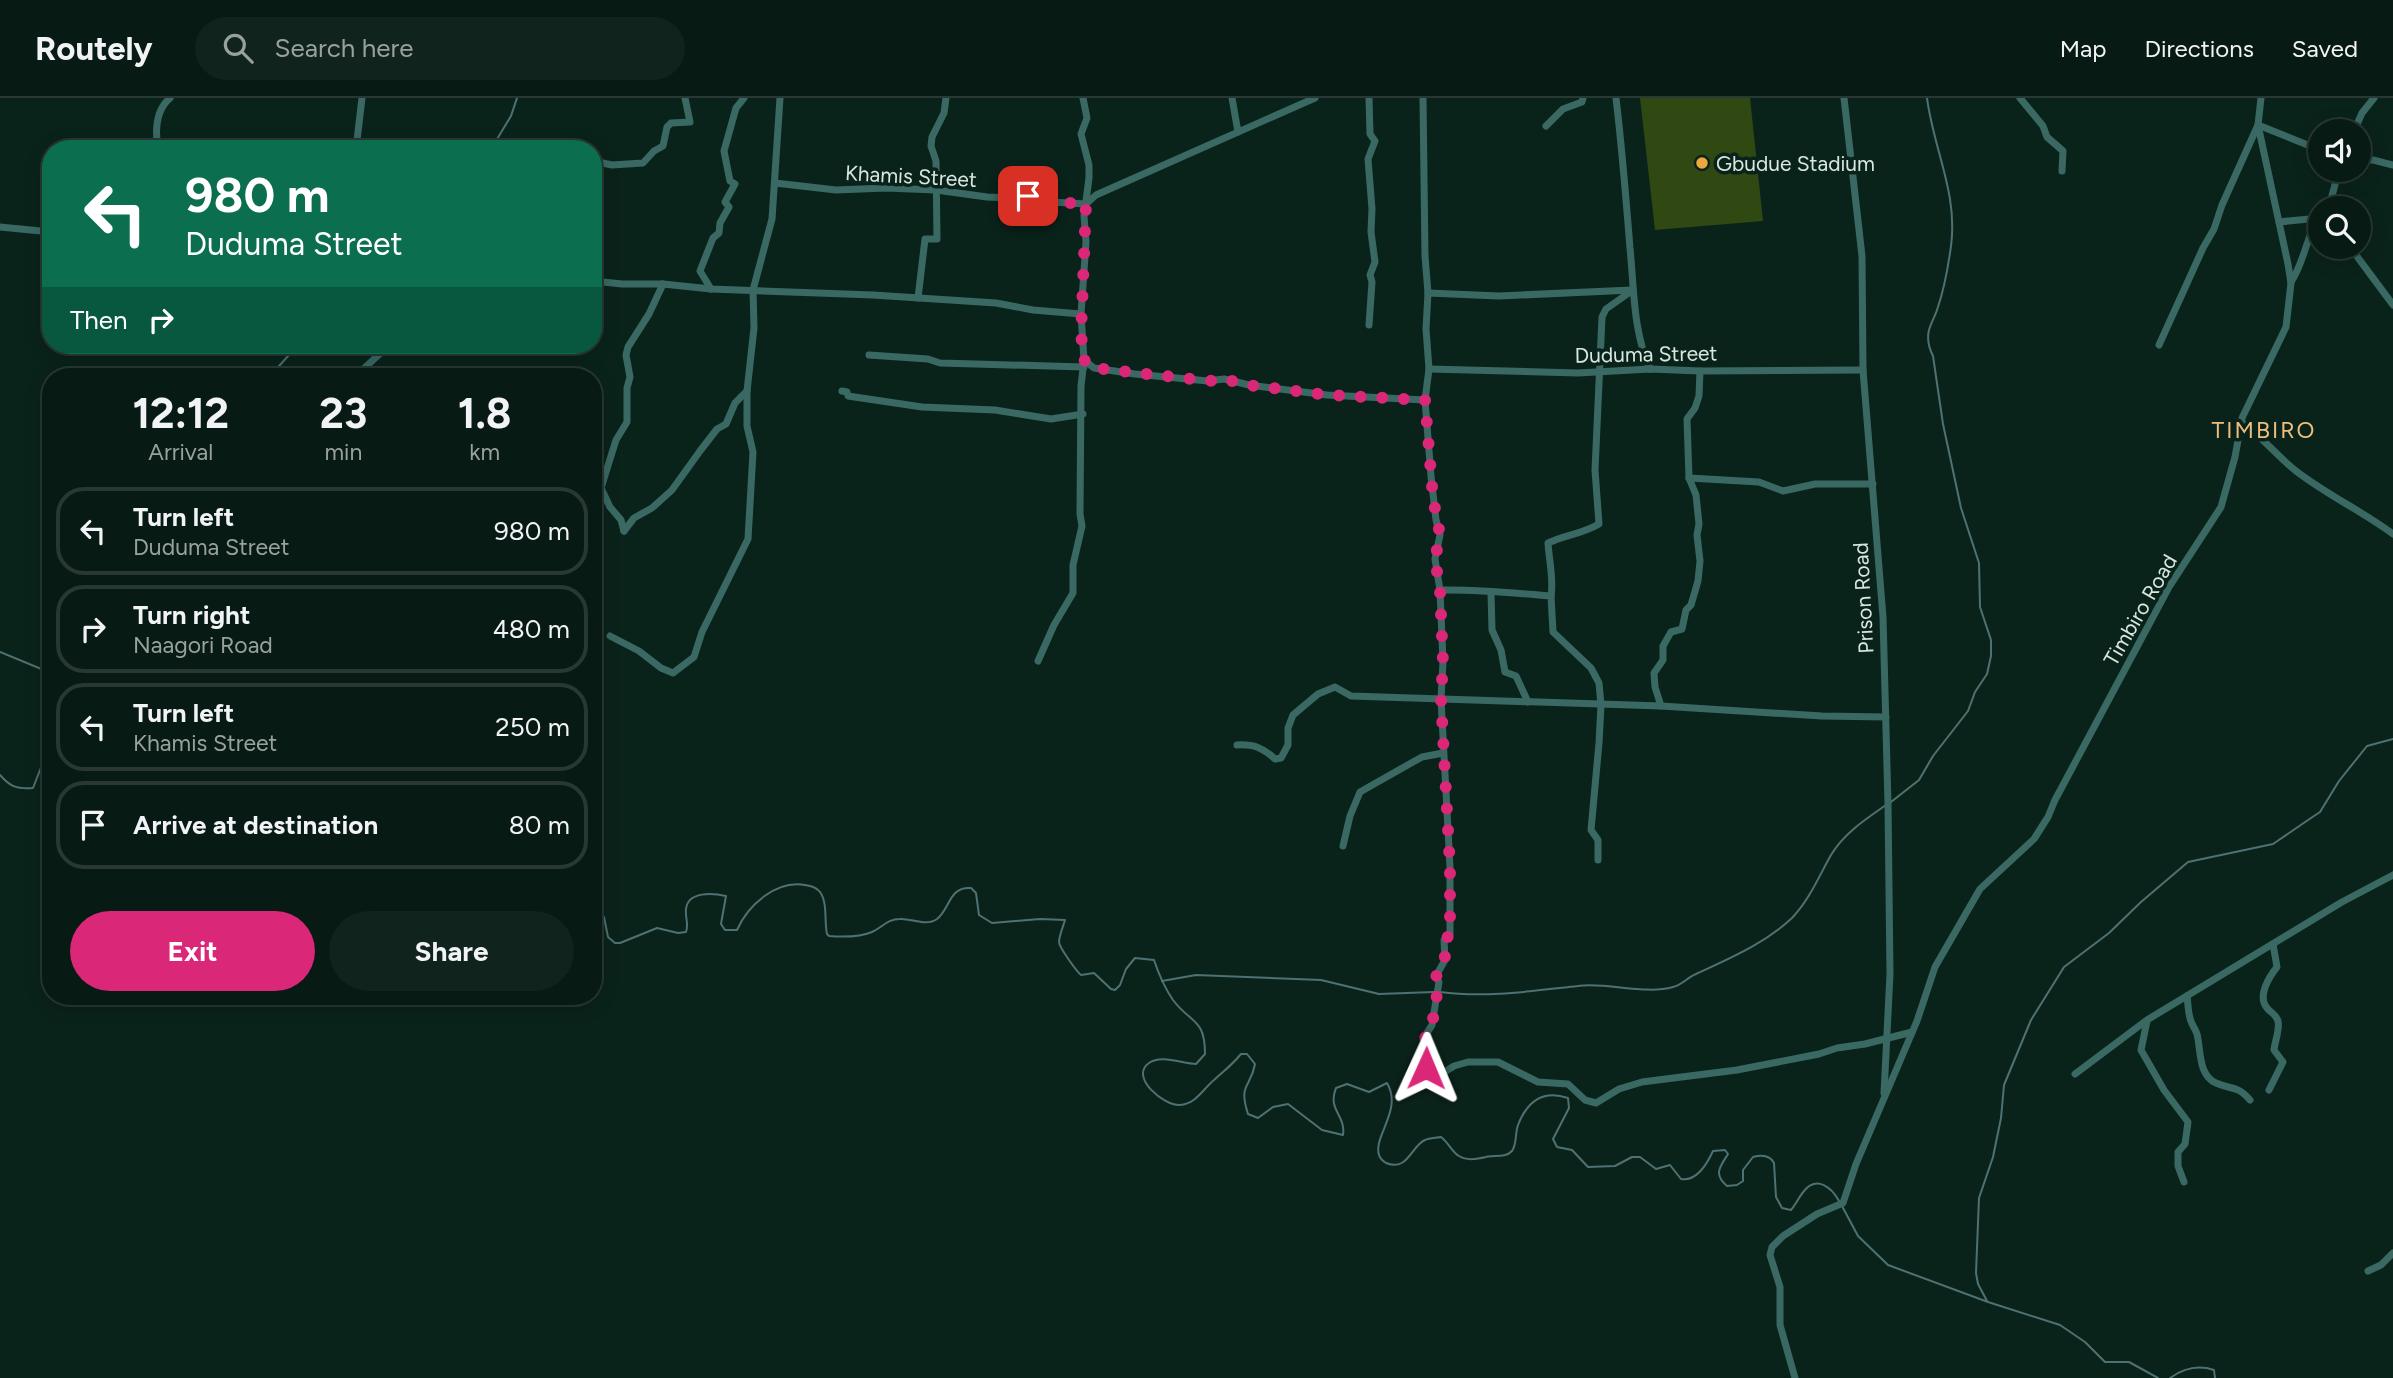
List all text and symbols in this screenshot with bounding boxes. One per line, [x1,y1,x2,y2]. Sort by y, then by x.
search box [195,17,685,80]
text: Routely [35,29,153,68]
icon: search [219,29,257,67]
text: Search here [275,32,414,64]
text: Map [2060,34,2106,63]
text: Directions [2144,34,2254,63]
text: Saved [2292,34,2358,63]
map controls [2308,119,2371,259]
button: sound [2308,119,2371,182]
place label: Gbudue Stadium [1716,151,1875,176]
marker: Gbudue Stadium [1694,155,1710,171]
street label: Khamis Street [845,160,977,192]
text: 980 m [185,165,330,224]
pin [998,166,1058,226]
icon: left [70,168,161,259]
icon: arrive [1009,177,1047,215]
button: search [2308,196,2371,259]
text: Duduma Street [185,225,403,263]
icon: right [142,301,180,339]
text: Then [70,304,128,336]
street label: Duduma Street [1574,340,1718,368]
text: 12:12 [132,388,229,439]
text: 23 [320,388,367,439]
text: 1.8 [458,388,512,439]
district label: TIMBIRO [2212,416,2316,444]
text: Arrival [148,438,213,466]
text: min [325,438,362,466]
text: km [469,438,500,466]
text: Turn left [133,501,234,533]
icon: left [74,512,112,550]
text: 980 m [494,515,570,547]
text: Duduma Street [133,533,289,561]
street label: Prison Road [1848,542,1878,654]
street label: Timbiro Road [2098,550,2182,670]
text: Turn right [133,599,250,631]
icon: right [74,610,112,648]
text: 480 m [493,613,570,645]
text: Naagori Road [133,631,273,659]
text: Turn left [133,697,234,729]
icon: left [74,708,112,746]
text: 250 m [495,711,570,743]
text: Khamis Street [133,729,277,757]
icon: arrive [74,806,112,844]
text: Arrive at destination [133,809,378,841]
text: 80 m [509,809,570,841]
button: Exit [70,911,315,991]
button: Share [329,911,574,991]
position arrow [1389,1031,1463,1105]

